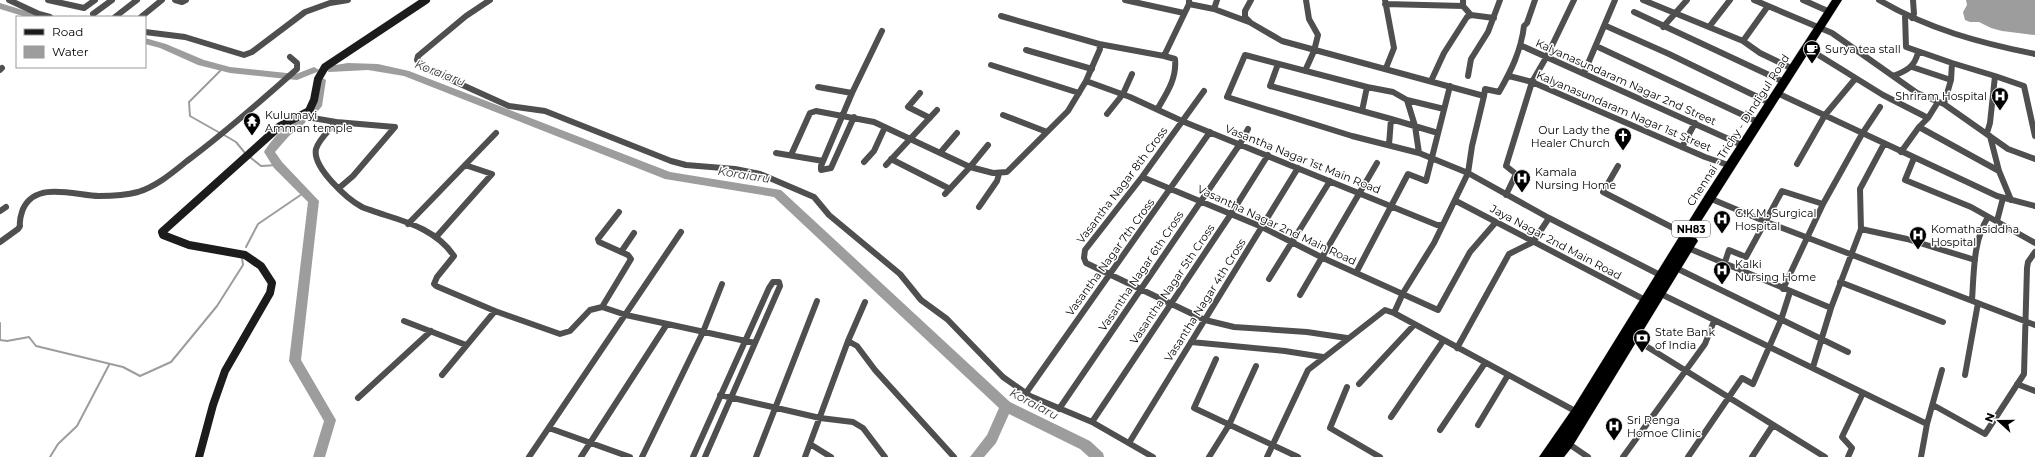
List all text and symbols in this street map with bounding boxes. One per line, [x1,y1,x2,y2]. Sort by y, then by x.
legend [16,16,146,68]
text: Road [52,24,83,39]
street label: Kalyanasundaram Nagar 2nd Street [1533,36,1719,129]
cafe icon: Surya tea stall [1802,39,1822,64]
place label: Surya tea stall [1825,42,1901,56]
text: Water [52,44,89,59]
street label: Chennai - Trichy - Dindigul Road [1684,51,1792,209]
water label: Koraiaru [413,56,468,89]
street label: Kalyanasundaram Nagar 1st Street [1534,68,1714,155]
hospital icon: Shriram Hospital [1990,86,2010,111]
place label: Shriram Hospital [1895,89,1987,103]
place label: Kulumayi Amman temple [265,108,353,135]
temple icon: Kulumayi Amman temple [242,111,262,136]
street label: Vasantha Nagar 1st Main Road [1223,121,1383,197]
street label: Vasantha Nagar 8th Cross [1074,123,1171,246]
place label: Our Lady the Healer Church [1531,123,1610,150]
church icon: Our Lady the Healer Church [1613,126,1633,151]
water label: Koraiaru [717,163,771,186]
place label: Kamala Nursing Home [1535,165,1616,192]
hospital icon: Kamala Nursing Home [1512,168,1532,193]
street label: Vasantha Nagar 2nd Main Road [1195,182,1359,268]
street label: Vasantha Nagar 7th Cross [1063,195,1158,318]
street label: Jaya Nagar 2nd Main Road [1487,201,1624,283]
place label: G.K.M. Surgical Hospital [1735,206,1816,233]
street label: Vasantha Nagar 6th Cross [1095,208,1187,334]
hospital icon: G.K.M. Surgical Hospital [1712,209,1732,234]
street label: Vasantha Nagar 5th Cross [1127,221,1218,347]
road number: NH83 [1672,221,1710,237]
place label: Komathasiddha Hospital [1931,222,2019,249]
hospital icon: Komathasiddha Hospital [1908,225,1928,250]
street label: Vasantha Nagar 4th Cross [1161,235,1249,364]
place label: Kalki Nursing Home [1735,257,1816,284]
hospital icon: Kalki Nursing Home [1712,260,1732,285]
place label: State Bank of India [1655,325,1716,352]
bank icon: State Bank of India [1632,328,1652,353]
water label: Koraiaru [1007,385,1061,423]
north arrow [1979,401,2019,441]
text: N [1982,411,1998,424]
place label: Sri Renga Homoe Clinic [1627,413,1701,440]
hospital icon: Sri Renga Homoe Clinic [1604,416,1624,441]

